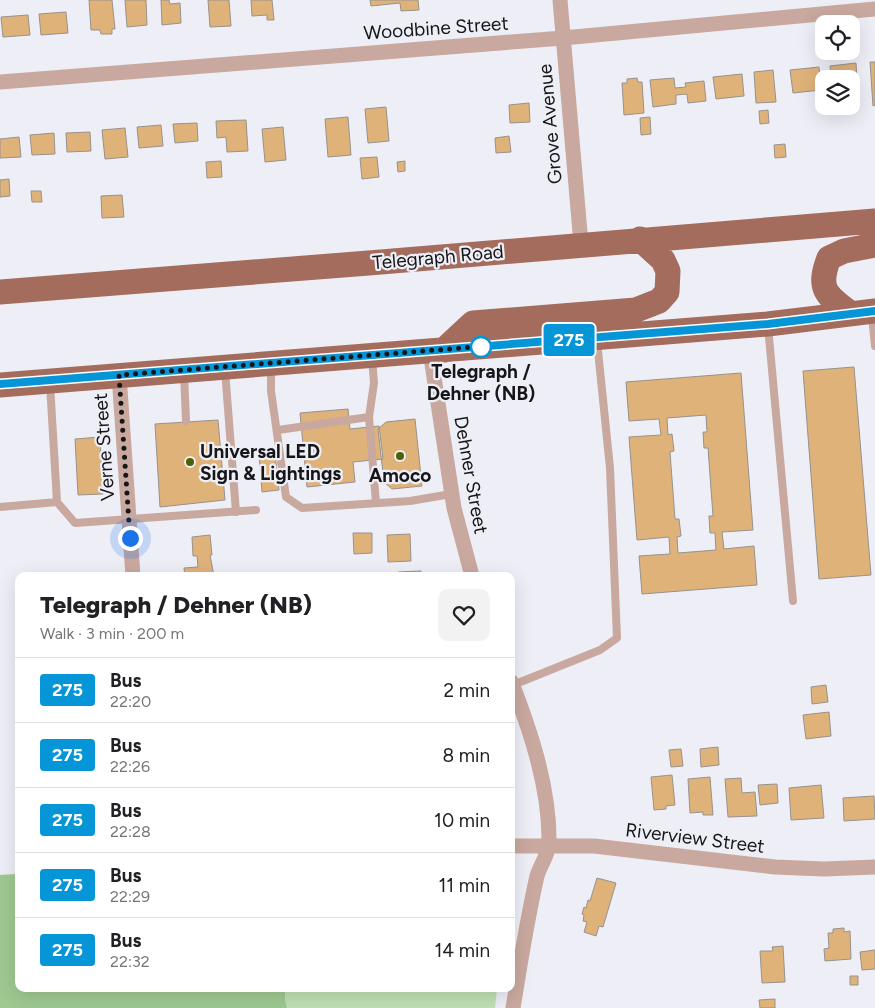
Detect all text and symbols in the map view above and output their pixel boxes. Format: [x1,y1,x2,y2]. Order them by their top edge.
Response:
street label: Woodbine Street [363,11,509,45]
map controls [815,15,860,115]
button: locate [815,15,860,60]
street label: Grove Avenue [533,63,567,185]
button: layers [815,70,860,115]
street label: Telegraph Road [371,240,505,274]
line badge: 275 [540,324,598,356]
text: 275 [554,329,584,351]
marker: Telegraph / Dehner (NB) [470,336,492,358]
place label: Telegraph / Dehner (NB) [427,360,535,405]
street label: Verne Street [89,392,119,502]
street label: Dehner Street [449,414,493,536]
place label: Universal LED Sign & Lightings [200,440,341,485]
marker: Amoco [394,450,406,462]
marker: Universal LED Sign & Lightings [184,456,196,468]
place label: Amoco [369,464,431,487]
your location [118,526,143,551]
button: heart [438,589,490,641]
text: Telegraph / Dehner (NB) [40,590,312,619]
text: Walk · 3 min · 200 m [40,624,184,643]
text: Bus [110,669,141,692]
text: 275 [52,679,83,701]
text: 2 min [444,679,490,702]
text: 22:20 [110,692,151,711]
text: Bus [110,734,141,757]
text: 275 [52,744,83,766]
text: 8 min [442,744,490,767]
text: 22:26 [110,757,150,776]
text: Bus [110,799,141,822]
text: 275 [52,809,83,831]
text: 10 min [434,809,490,832]
street label: Riverview Street [624,818,766,858]
text: 22:28 [110,822,151,841]
text: Bus [110,864,141,887]
text: 275 [52,874,83,896]
text: 11 min [438,874,490,897]
text: 22:29 [110,887,150,906]
text: Bus [110,929,141,952]
text: 275 [52,939,83,961]
text: 14 min [434,939,490,962]
text: 22:32 [110,952,150,971]

